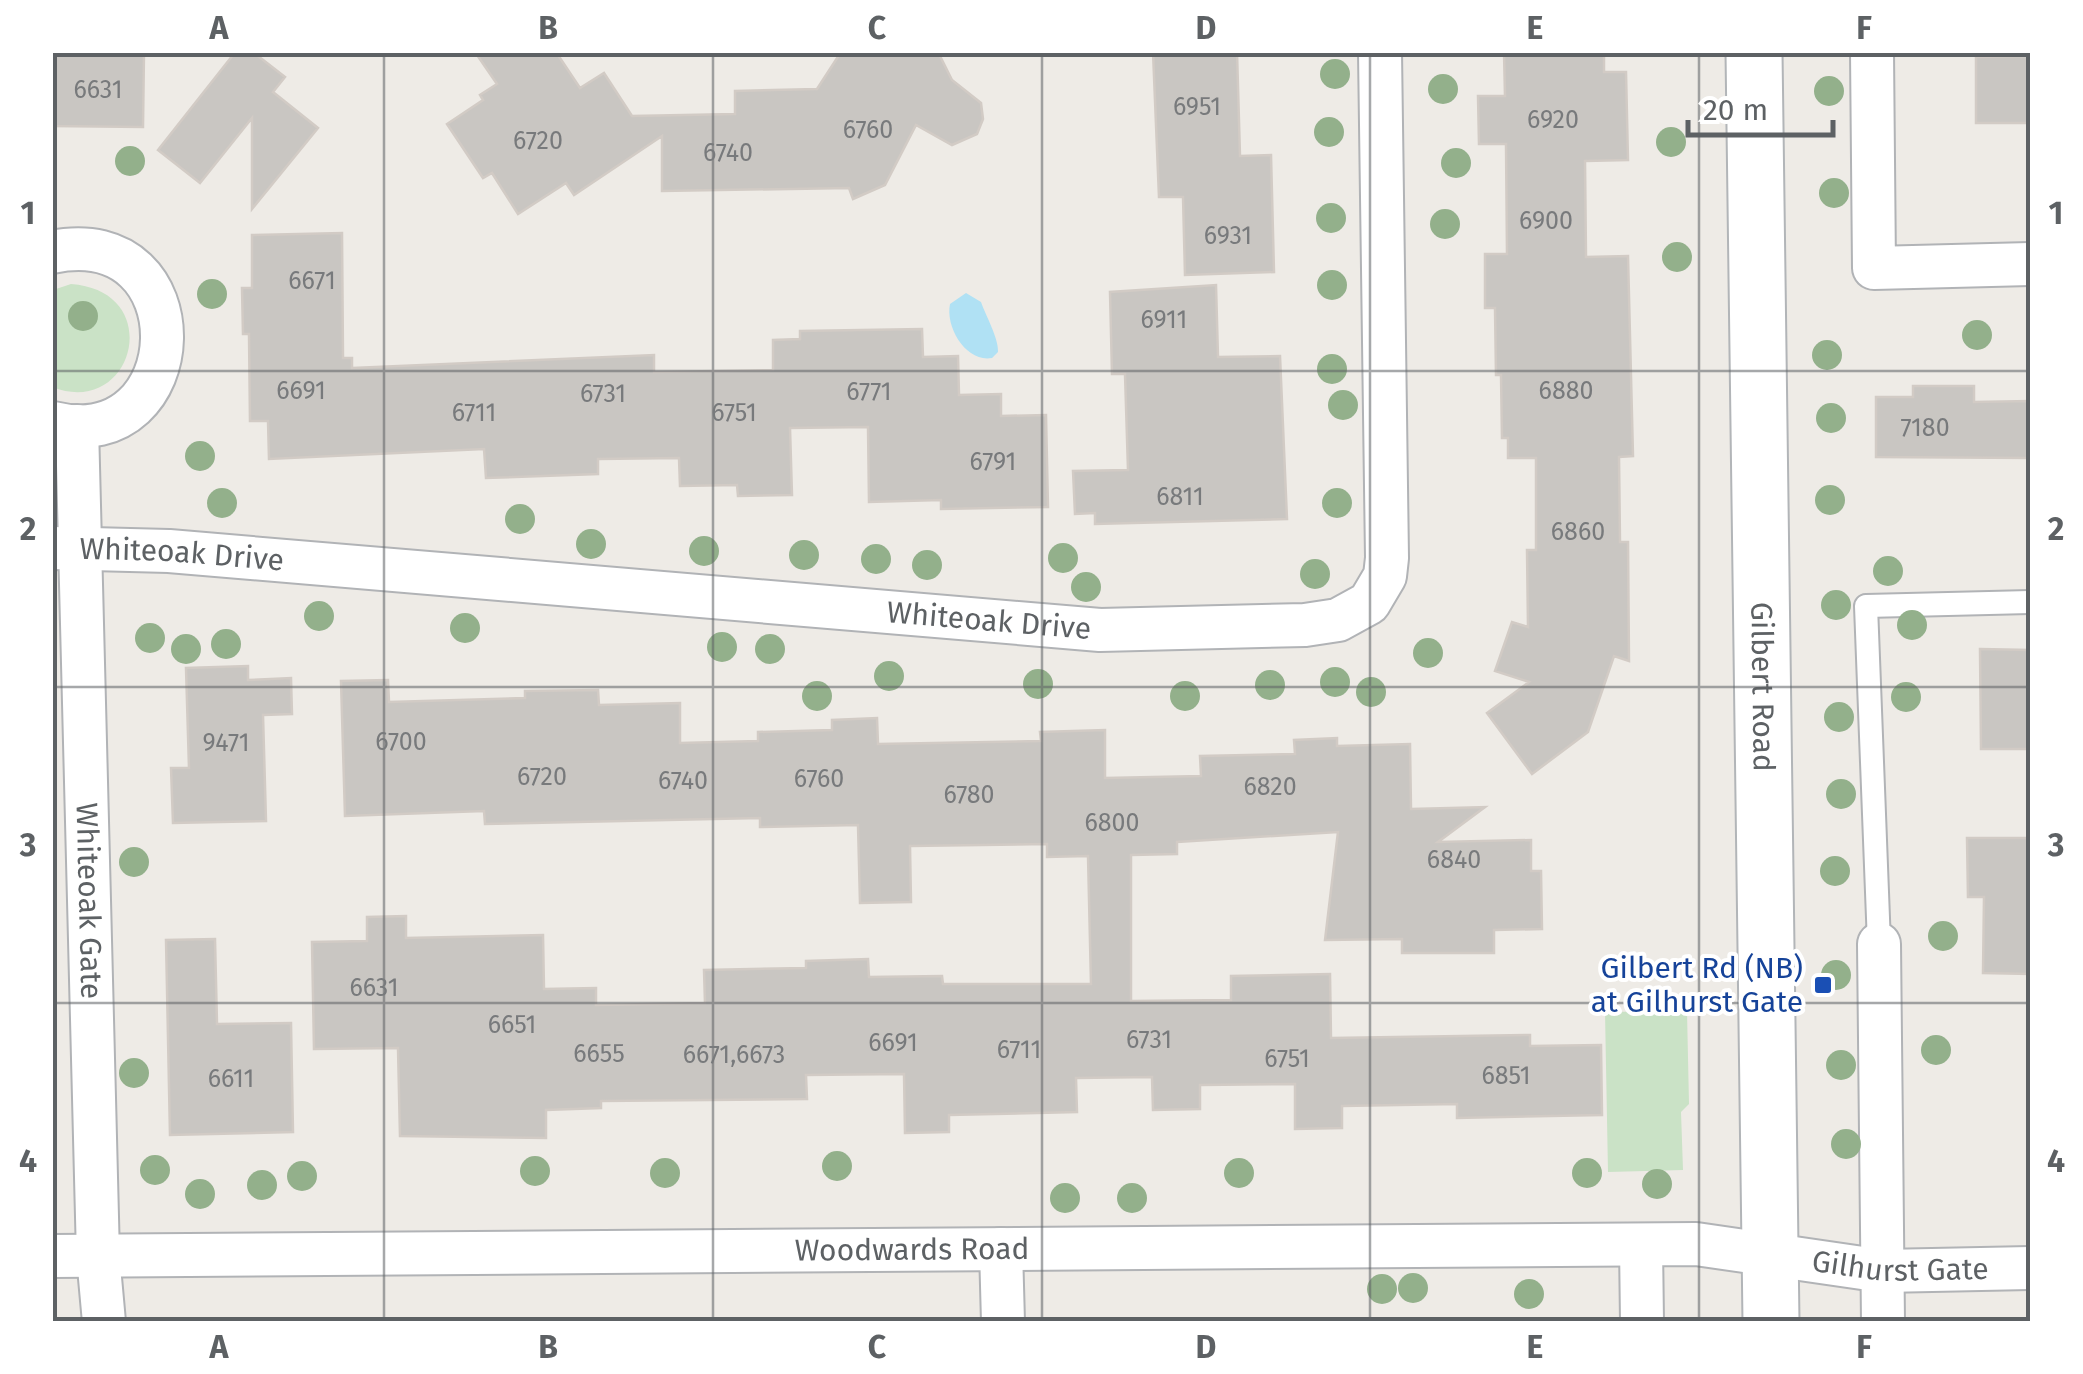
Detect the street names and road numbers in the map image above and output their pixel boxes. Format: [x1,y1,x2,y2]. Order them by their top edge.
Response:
street label: Whiteoak Drive [79,531,286,579]
street label: Whiteoak Drive [885,594,1093,647]
street label: Gilbert Road [1743,602,1782,772]
street label: Whiteoak Gate [69,802,109,1000]
street label: Woodwards Road [794,1231,1030,1269]
street label: Gilhurst Gate [1810,1243,1989,1289]

